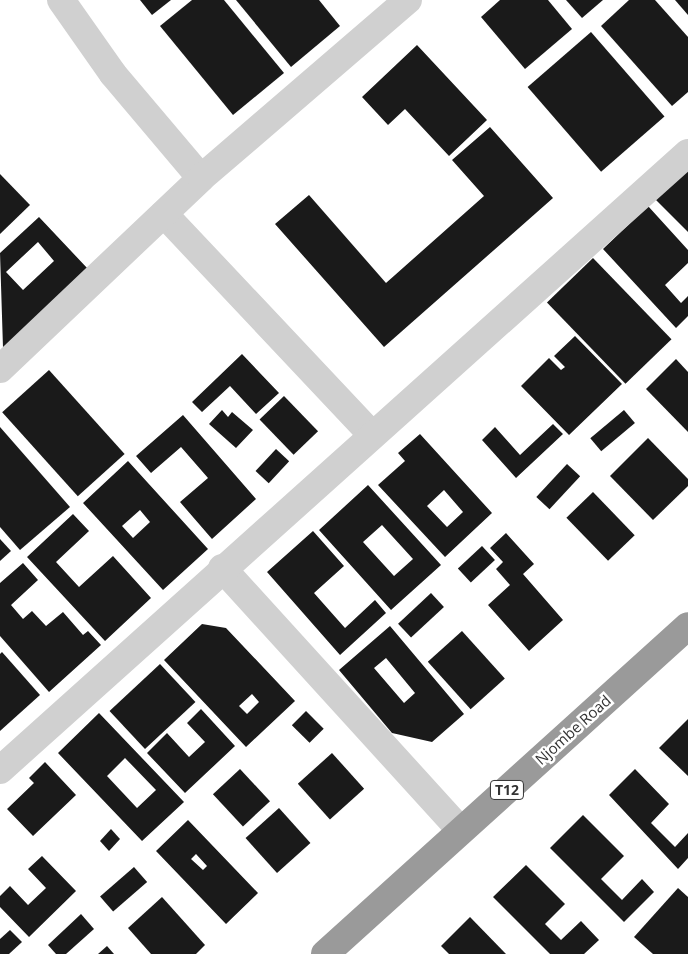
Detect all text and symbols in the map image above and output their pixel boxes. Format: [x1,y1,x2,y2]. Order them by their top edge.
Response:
street label: Njombe Road [532,691,614,769]
road number: T12 [490,778,524,802]

